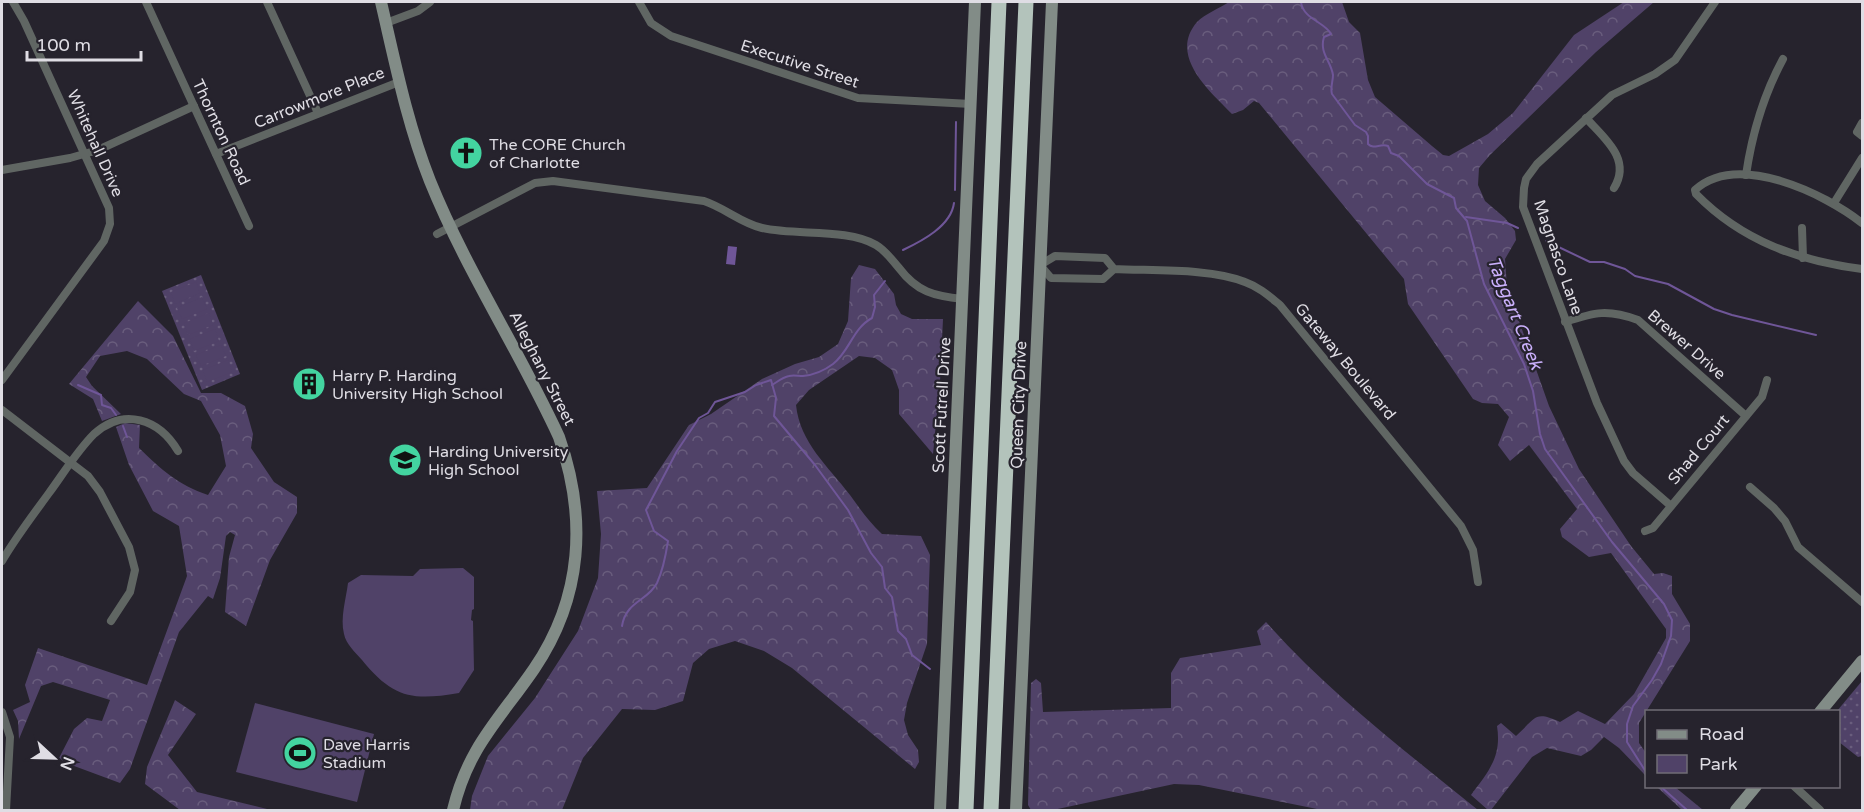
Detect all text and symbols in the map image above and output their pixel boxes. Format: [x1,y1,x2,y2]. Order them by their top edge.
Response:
scale bar [27,24,141,62]
text: 100 m [36,34,91,56]
street label: Executive Street [738,35,861,93]
street label: Carrowmore Place [251,63,388,133]
street label: Thornton Road [188,76,254,189]
street label: Whitehall Drive [63,87,128,200]
church icon: The CORE Church of Charlotte [448,135,484,171]
place label: The CORE Church of Charlotte [489,135,626,173]
street label: Magnasco Lane [1529,197,1587,317]
water label: Taggart Creek [1482,253,1548,374]
street label: Gateway Boulevard [1290,299,1400,424]
street label: Brewer Drive [1643,305,1730,384]
street label: Alleghany Street [505,308,580,429]
street label: Scott Futrell Drive [928,337,956,473]
street label: Queen City Drive [1007,341,1031,469]
building icon: Harry P. Harding University High School [291,366,327,402]
place label: Harry P. Harding University High School [332,366,503,404]
street label: Shad Court [1664,411,1734,489]
school or university icon: Harding University High School [387,442,423,478]
place label: Harding University High School [428,442,569,480]
legend [1645,710,1840,788]
text: Road [1699,723,1744,745]
north arrow [24,728,84,788]
sports icon: Dave Harris Stadium [282,735,318,771]
place label: Dave Harris Stadium [323,735,410,773]
text: Park [1699,753,1738,775]
text: N [55,754,79,773]

